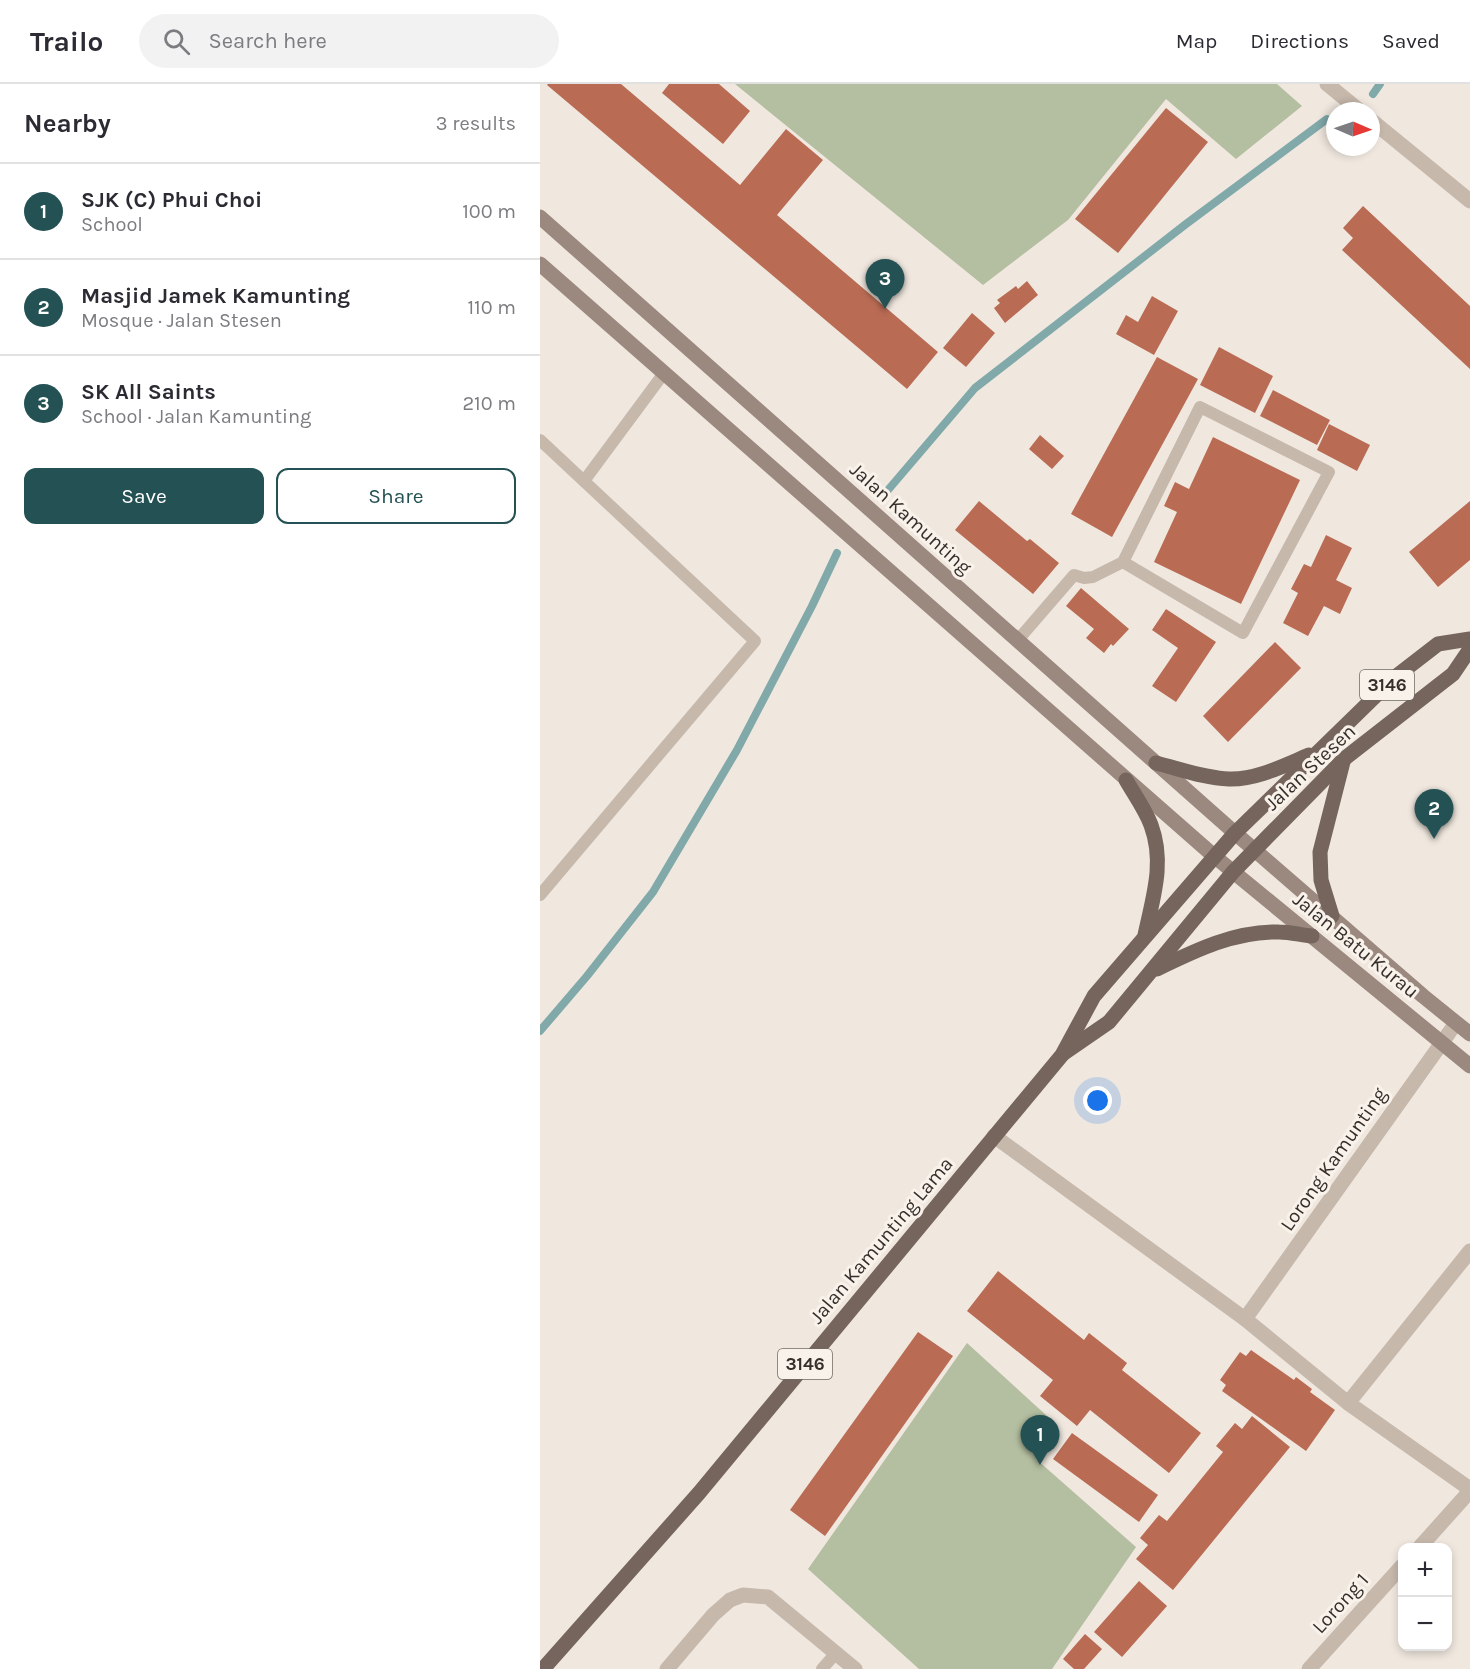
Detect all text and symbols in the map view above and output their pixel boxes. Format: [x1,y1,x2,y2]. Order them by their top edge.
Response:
search box [139,14,559,68]
text: Trailo [30,25,103,58]
icon: search [160,25,193,58]
text: Search here [208,28,327,54]
text: Map [1176,29,1217,53]
text: Directions [1250,29,1349,53]
text: Saved [1382,29,1440,53]
north arrow [1326,102,1380,156]
text: Nearby [24,108,111,139]
text: 3 results [436,112,516,135]
text: SJK (C) Phui Choi [81,187,262,213]
text: 1 [40,200,47,223]
text: 100 m [462,200,516,223]
text: School [81,213,143,236]
pin: 3 [866,260,904,309]
text: Masjid Jamek Kamunting [81,283,350,309]
text: 2 [37,296,50,319]
text: 110 m [467,296,516,319]
text: Mosque · Jalan Stesen [81,309,282,332]
text: SK All Saints [81,379,216,405]
text: 3 [37,392,50,415]
text: 210 m [462,392,516,415]
text: School · Jalan Kamunting [81,405,311,428]
street label: Jalan Kamunting [845,458,976,579]
button: Save [24,468,264,524]
button: Share [276,468,516,524]
road number: 3146 [1360,670,1414,700]
street label: Jalan Stesen [1260,720,1360,815]
pin: 2 [1414,790,1454,839]
street label: Jalan Batu Kurau [1288,888,1423,1003]
street label: Lorong Kamunting [1275,1083,1391,1235]
your location [1083,1086,1112,1115]
street label: Jalan Kamunting Lama [805,1152,958,1328]
road number: 3146 [778,1349,832,1379]
pin: 1 [1020,1416,1060,1465]
map controls [1398,1543,1452,1651]
button: + [1398,1543,1452,1597]
street label: Lorong 1 [1307,1568,1373,1638]
button: − [1398,1597,1452,1651]

